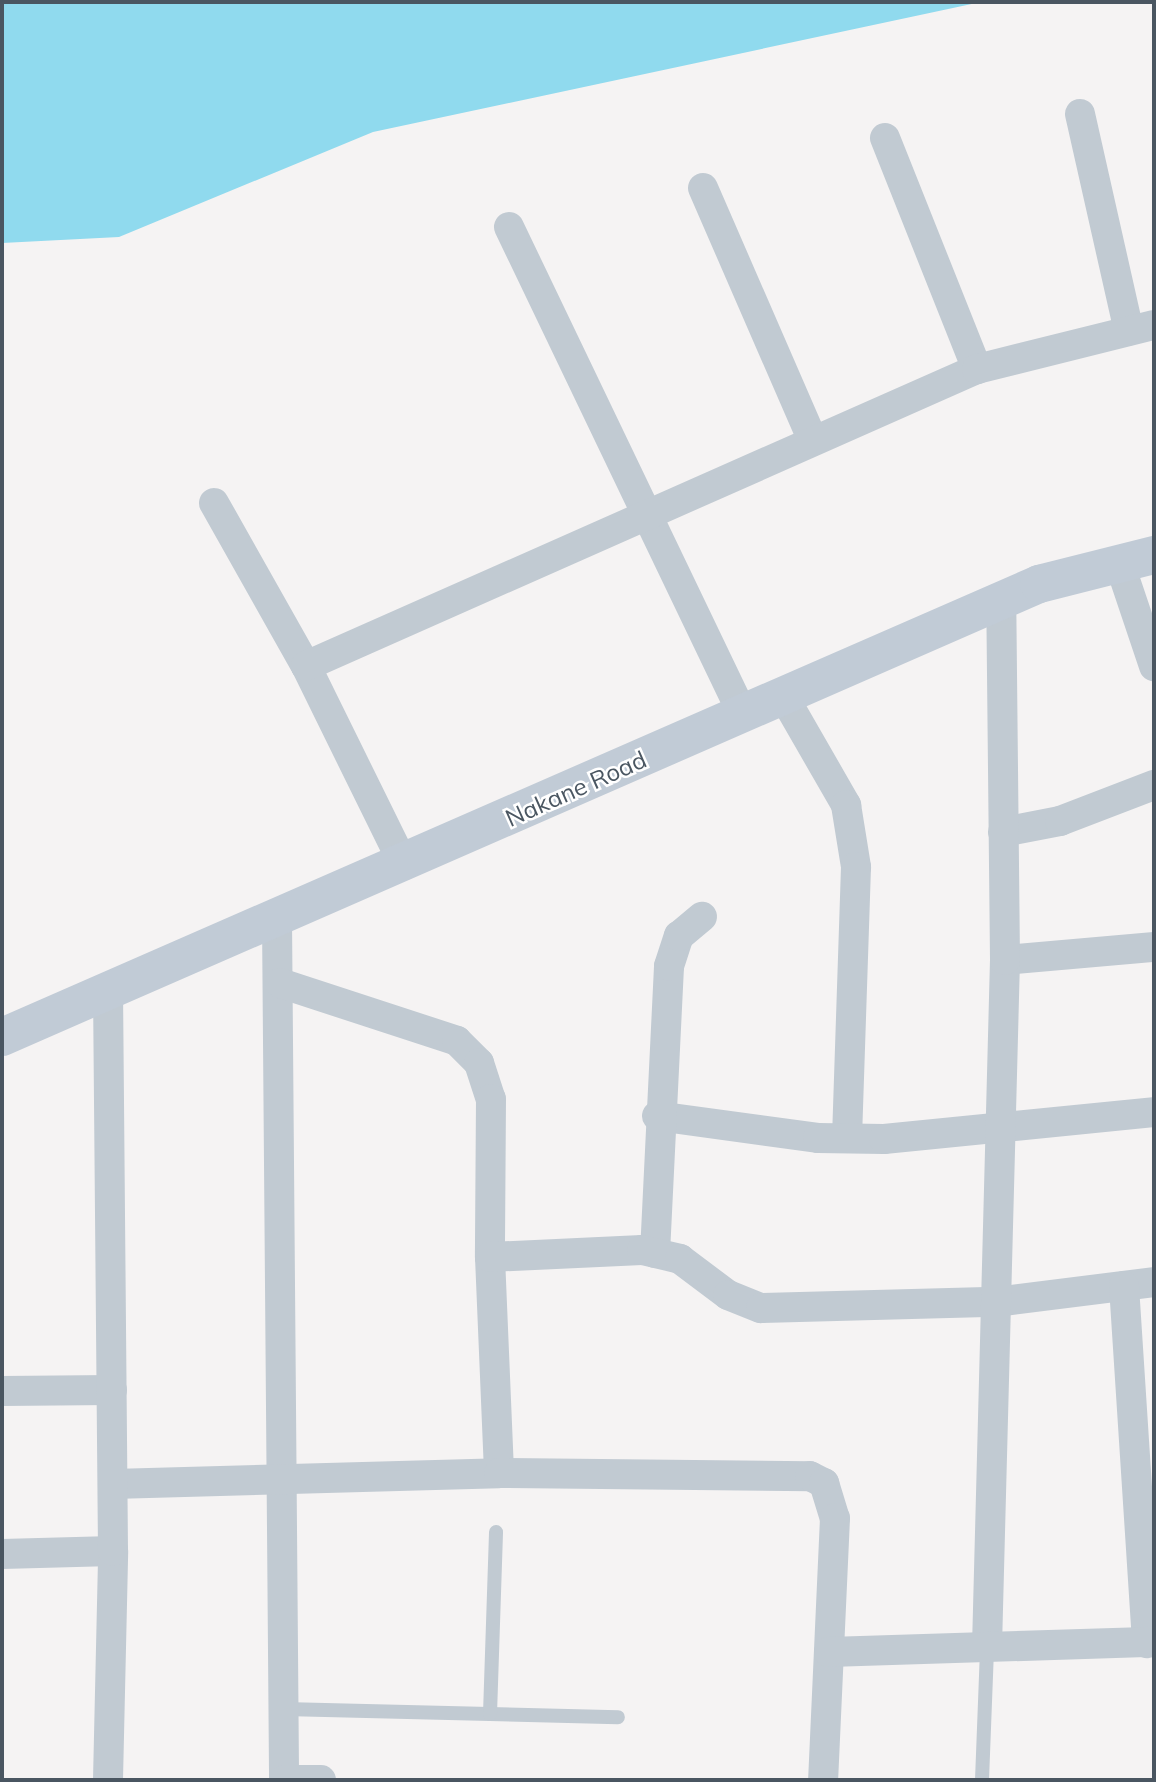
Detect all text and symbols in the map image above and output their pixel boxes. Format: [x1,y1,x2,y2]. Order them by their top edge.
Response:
street label: Nakane Road [501,745,651,833]

